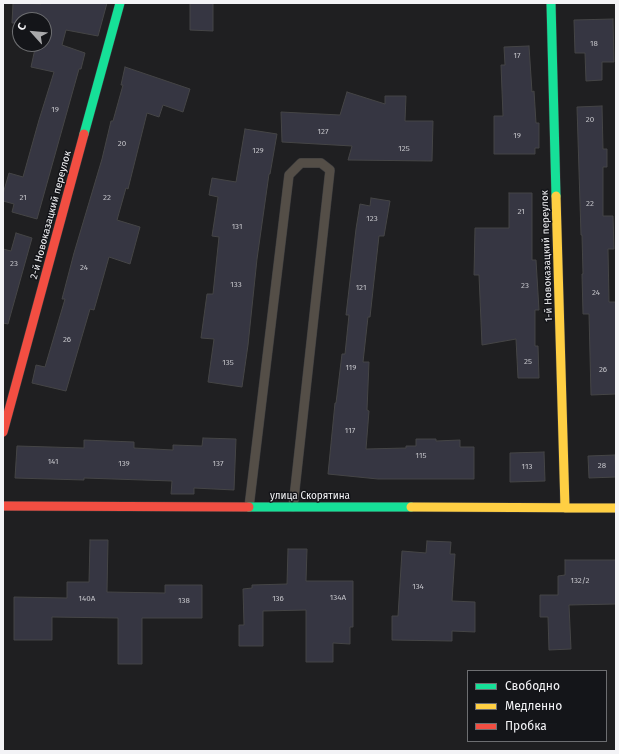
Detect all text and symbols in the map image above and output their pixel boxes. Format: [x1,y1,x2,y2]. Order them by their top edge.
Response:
north arrow [12,12,52,52]
text: С [15,21,29,33]
house number: 18 [590,39,598,49]
house number: 17 [513,51,521,61]
house number: 19 [51,105,59,115]
house number: 20 [586,115,594,125]
house number: 127 [318,127,328,137]
house number: 19 [513,131,521,141]
house number: 20 [118,139,126,149]
house number: 125 [398,144,410,154]
house number: 129 [252,146,264,156]
street label: 2-й Новоказацкий переулок [28,149,74,281]
street label: 1-й Новоказацкий переулок [539,190,555,322]
house number: 21 [19,193,27,203]
house number: 22 [103,193,111,203]
house number: 22 [586,199,594,209]
house number: 21 [517,207,525,217]
house number: 123 [366,214,378,224]
house number: 131 [232,222,242,232]
house number: 23 [10,259,18,269]
house number: 24 [80,263,88,273]
house number: 133 [230,280,242,290]
house number: 23 [521,281,529,291]
house number: 121 [356,283,366,293]
house number: 24 [592,288,600,298]
house number: 26 [63,335,71,345]
house number: 25 [524,357,532,367]
house number: 135 [222,358,234,368]
house number: 119 [345,363,357,373]
house number: 26 [599,365,607,375]
house number: 117 [345,426,355,436]
house number: 115 [416,451,426,461]
house number: 141 [48,457,58,467]
house number: 139 [118,459,130,469]
house number: 137 [213,459,223,469]
house number: 28 [598,461,606,471]
house number: 113 [522,462,532,472]
street label: улица Скорятина [270,490,350,502]
house number: 132/2 [570,576,590,586]
house number: 134 [412,582,424,592]
house number: 134А [330,593,346,603]
house number: 140А [79,594,95,604]
house number: 136 [272,594,284,604]
house number: 138 [178,596,190,606]
legend [467,670,607,742]
text: Свободно [505,679,560,693]
text: Медленно [505,699,562,713]
text: Пробка [505,719,547,733]

